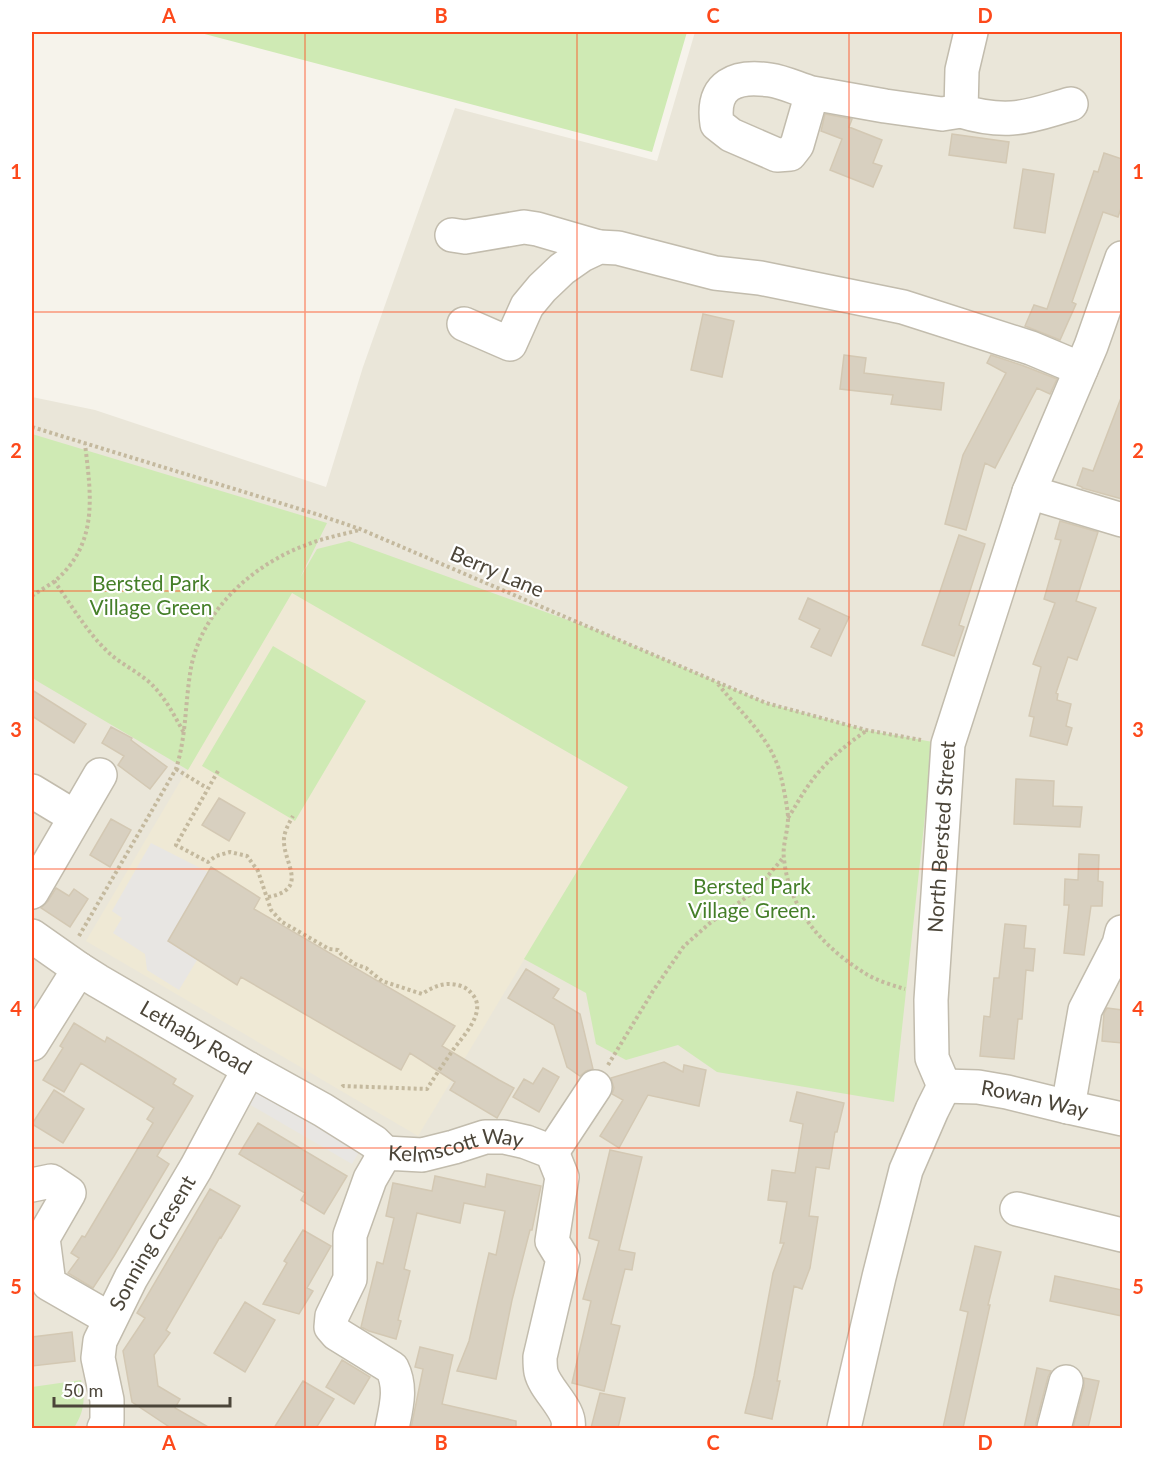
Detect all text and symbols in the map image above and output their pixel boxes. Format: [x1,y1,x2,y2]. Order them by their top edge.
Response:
text: A [161,3,176,27]
text: B [434,3,448,27]
text: C [706,3,720,27]
text: D [977,3,993,27]
text: 1 [10,159,22,183]
text: 1 [1132,159,1144,183]
text: 2 [10,438,22,462]
text: 2 [1132,438,1144,462]
street label: Berry Lane [447,540,548,602]
park label: Bersted Park Village Green [89,570,213,619]
text: 3 [10,717,22,741]
text: 3 [1132,717,1144,741]
street label: North Bersted Street [921,740,959,933]
park label: Bersted Park Village Green. [688,873,816,922]
street label: Lethaby Road [136,994,256,1079]
text: 4 [10,996,22,1020]
text: 4 [1132,996,1144,1020]
street label: Rowan Way [979,1074,1091,1122]
street label: Kelmscott Way [387,1123,526,1167]
street label: Sonning Cresent [103,1170,200,1314]
text: 5 [10,1274,22,1298]
text: 5 [1132,1274,1144,1298]
scale bar [54,1370,230,1408]
text: 50 m [63,1379,103,1401]
text: A [161,1430,176,1454]
text: B [434,1430,448,1454]
text: C [706,1430,720,1454]
text: D [977,1430,993,1454]

